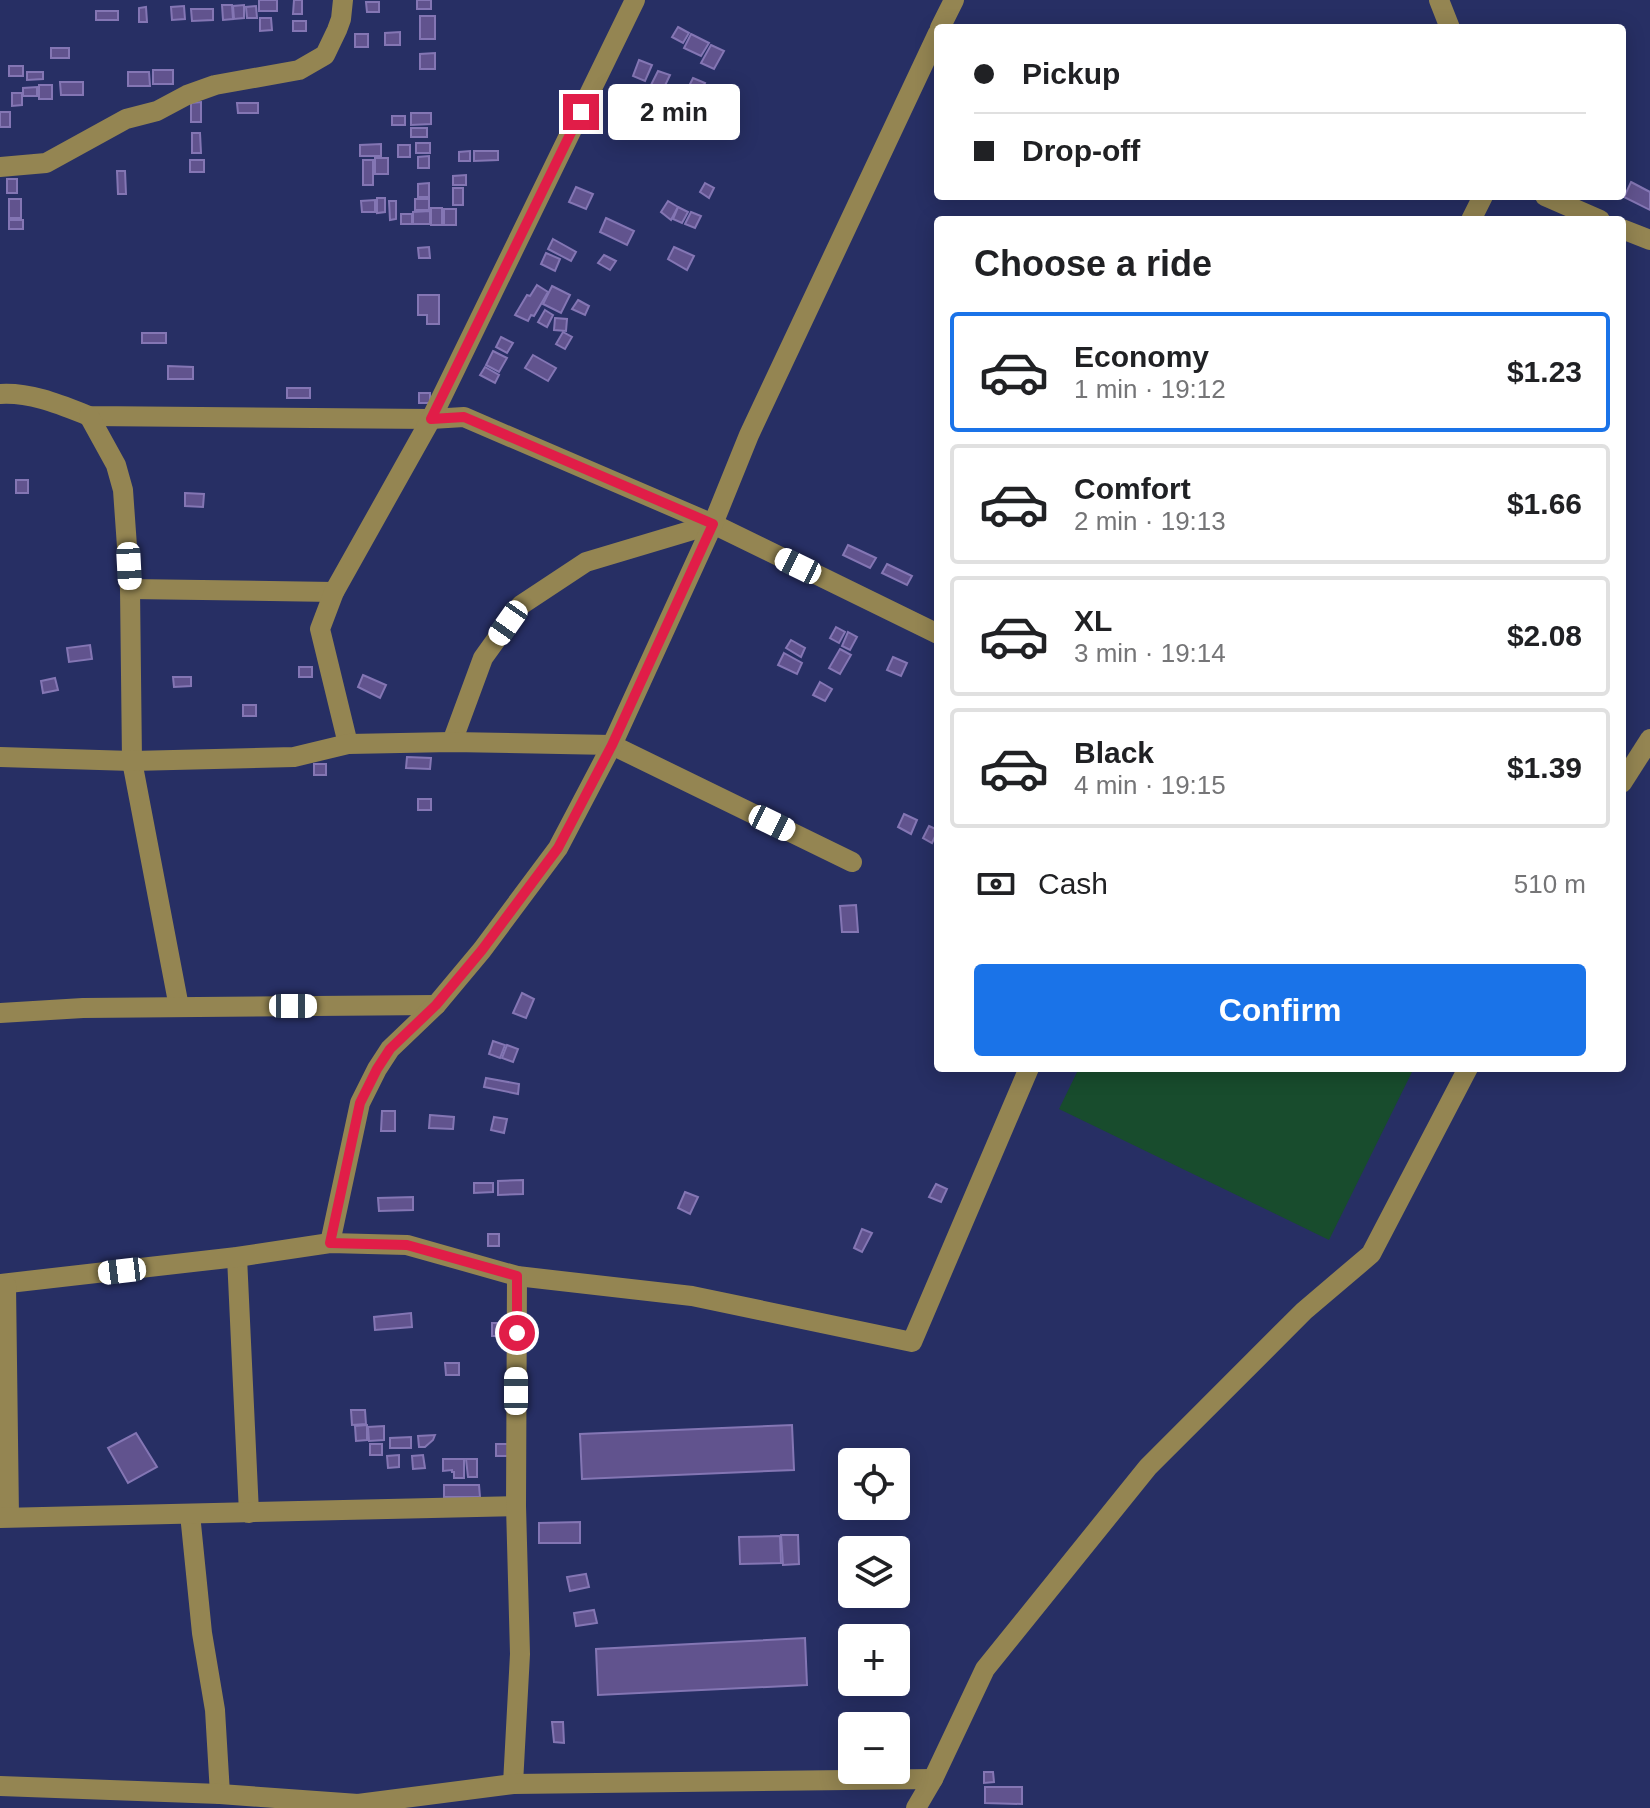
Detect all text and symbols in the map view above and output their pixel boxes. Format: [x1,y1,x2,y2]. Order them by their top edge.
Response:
text: Pickup [1022,57,1120,90]
callout: 2 min [609,84,741,140]
route end [563,94,599,130]
text: 2 min [640,97,708,127]
text: Drop-off [1022,134,1140,167]
text: Choose a ride [974,243,1212,284]
icon: car [978,336,1050,408]
text: Economy [1074,340,1209,373]
text: $1.23 [1507,355,1582,388]
text: 1 min · 19:12 [1074,374,1226,404]
icon: car [978,468,1050,540]
text: Comfort [1074,472,1191,505]
text: $1.66 [1507,487,1582,520]
text: 2 min · 19:13 [1074,506,1226,536]
car [116,541,142,591]
car [771,545,825,587]
car [484,596,532,650]
icon: car [978,600,1050,672]
text: XL [1074,604,1112,637]
text: $2.08 [1507,619,1582,652]
text: 3 min · 19:14 [1074,638,1226,668]
icon: car [978,732,1050,804]
text: Black [1074,736,1154,769]
text: $1.39 [1507,751,1582,784]
text: 4 min · 19:15 [1074,770,1226,800]
car [745,802,799,844]
icon: cash [974,862,1018,906]
text: Cash [1038,867,1108,900]
text: 510 m [1514,869,1586,899]
button: Confirm [974,964,1586,1056]
car [269,994,317,1018]
car [97,1256,147,1286]
route start [499,1315,535,1351]
car [504,1367,528,1415]
map controls [838,1448,910,1784]
button: locate [838,1448,910,1520]
button: layers [838,1536,910,1608]
button: + [838,1624,910,1696]
button: − [838,1712,910,1784]

